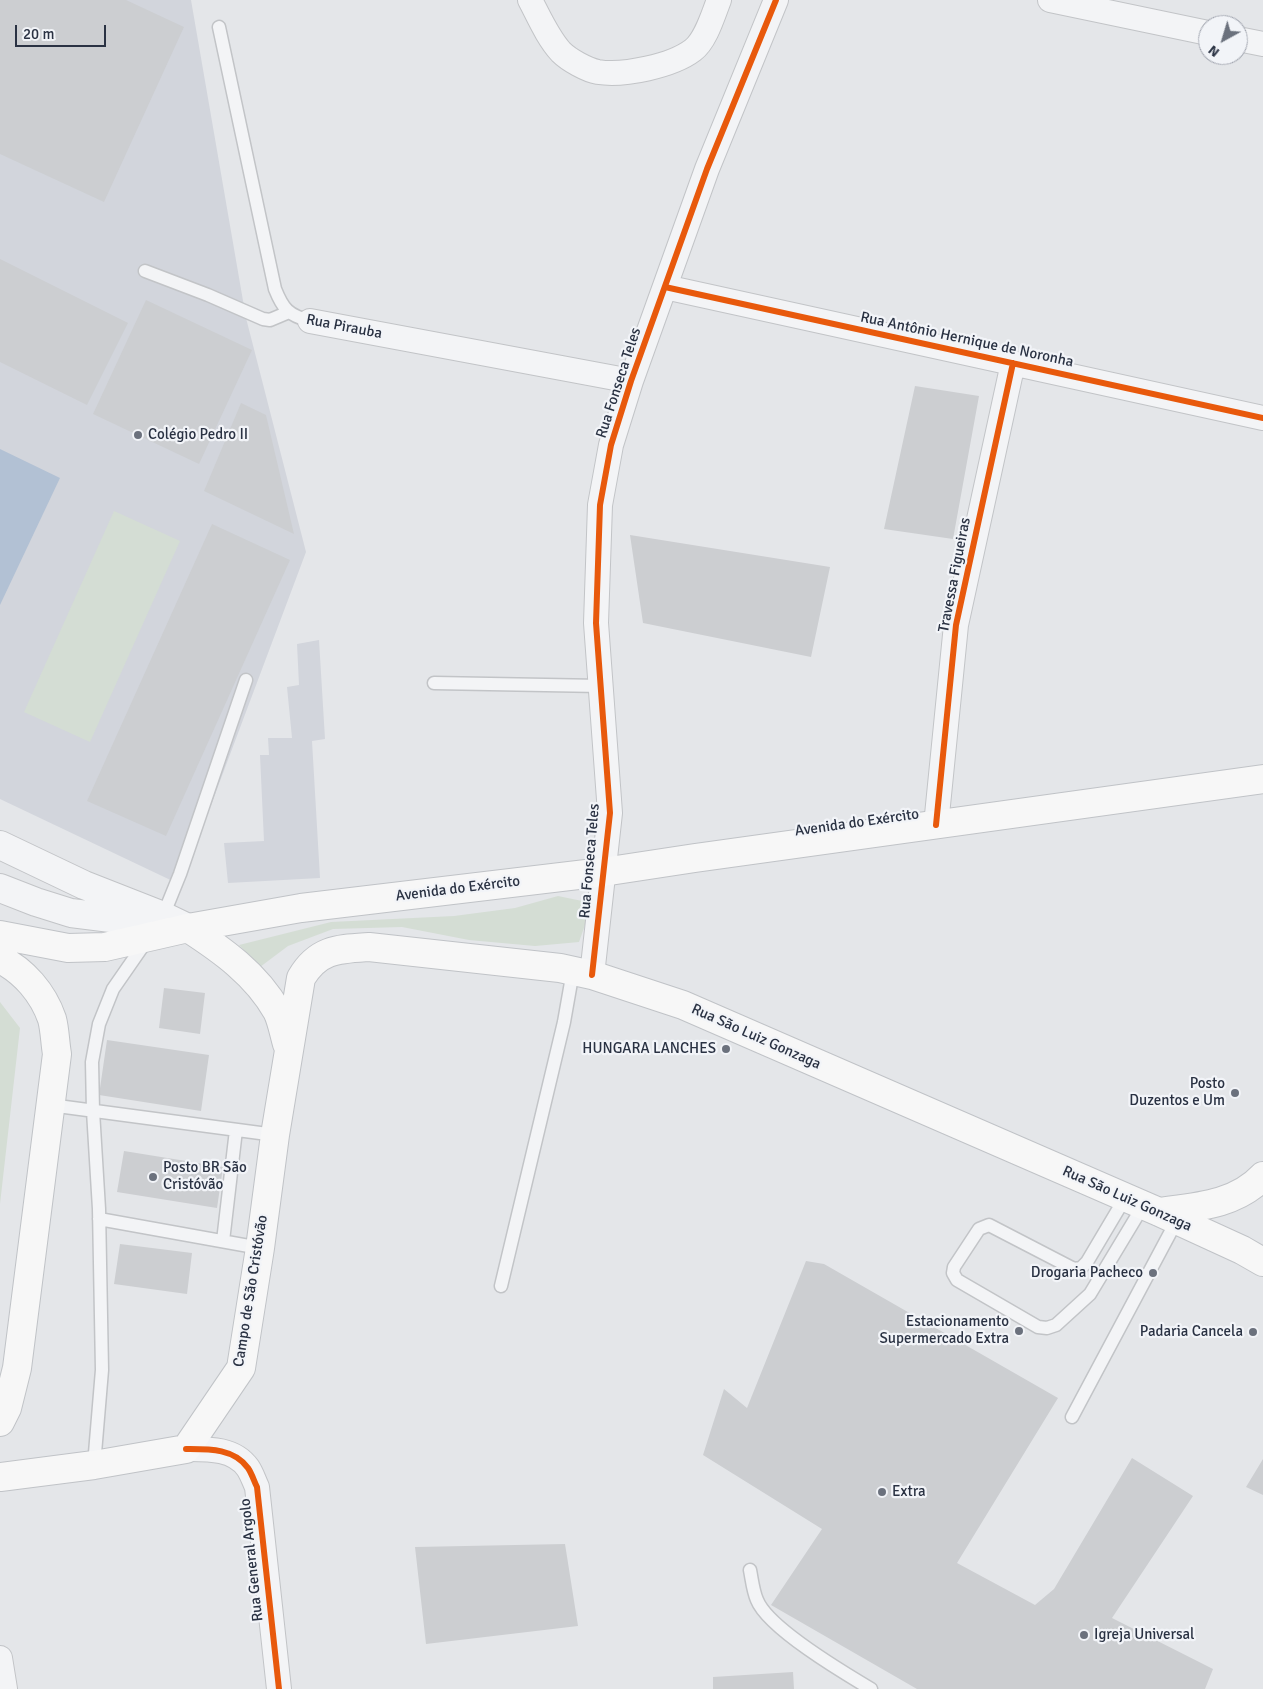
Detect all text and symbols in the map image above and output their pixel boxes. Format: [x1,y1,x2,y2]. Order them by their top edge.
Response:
scale bar [18,15,109,47]
north arrow [1198,15,1248,65]
text: 20 m [23,25,54,43]
text: N [1205,42,1223,61]
street label: Rua Antônio Hernique de Noronha [859,309,1075,371]
street label: Rua Pirauba [304,311,384,343]
street label: Rua Fonseca Teles [593,325,645,441]
place label: Colégio Pedro II [148,426,248,444]
marker: Colégio Pedro II [132,429,144,441]
street label: Travessa Figueiras [935,516,975,634]
street label: Rua Fonseca Teles [576,803,604,919]
street label: Avenida do Exército [794,805,920,841]
street label: Avenida do Exército [395,872,521,906]
street label: Rua São Luiz Gonzaga [688,1000,824,1074]
place label: HUNGARA LANCHES [582,1040,716,1058]
marker: HUNGARA LANCHES [720,1043,732,1055]
place label: Posto Duzentos e Um [1129,1075,1225,1110]
marker: Posto Duzentos e Um [1229,1087,1241,1099]
place label: Posto BR São Cristóvão [163,1159,247,1194]
street label: Rua São Luiz Gonzaga [1059,1162,1195,1236]
marker: Posto BR São Cristóvão [147,1171,159,1183]
street label: Campo de São Cristóvão [230,1214,272,1368]
place label: Drogaria Pacheco [1031,1264,1143,1282]
marker: Drogaria Pacheco [1147,1267,1159,1279]
place label: Estacionamento Supermercado Extra [879,1313,1009,1348]
place label: Padaria Cancela [1140,1323,1243,1341]
marker: Estacionamento Supermercado Extra [1013,1325,1025,1337]
marker: Padaria Cancela [1247,1326,1259,1338]
place label: Extra [892,1483,926,1501]
marker: Extra [876,1486,888,1498]
street label: Rua General Argolo [237,1498,267,1622]
place label: Igreja Universal [1094,1626,1194,1644]
marker: Igreja Universal [1078,1629,1090,1641]

